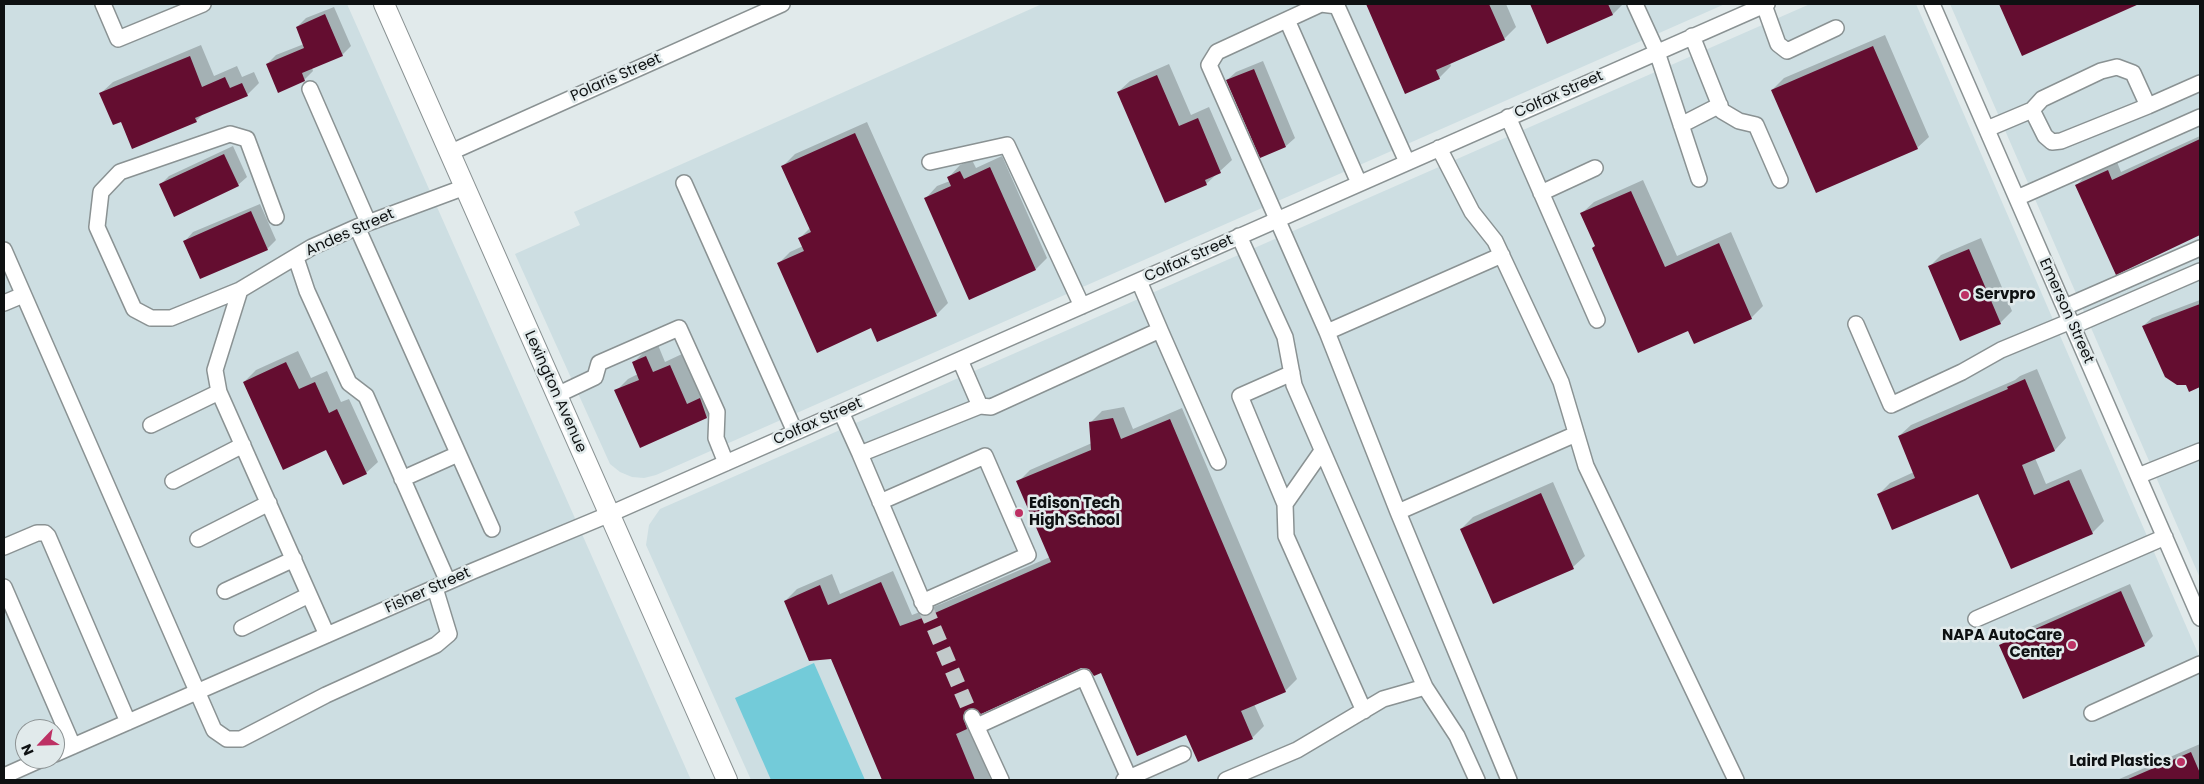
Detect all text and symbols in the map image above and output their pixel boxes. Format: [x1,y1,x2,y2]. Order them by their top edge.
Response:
street label: Polaris Street [568,50,664,106]
street label: Colfax Street [1512,67,1606,123]
street label: Andes Street [303,205,397,261]
street label: Colfax Street [1142,231,1236,287]
street label: Emerson Street [2035,256,2097,366]
place label: Servpro [1975,286,2035,304]
marker: Servpro [1959,289,1971,301]
street label: Lexington Avenue [520,328,590,456]
street label: Colfax Street [771,394,865,450]
place label: Edison Tech High School [1029,495,1120,530]
marker: Edison Tech High School [1013,507,1025,519]
street label: Fisher Street [383,564,473,618]
place label: NAPA AutoCare Center [1942,627,2062,662]
marker: NAPA AutoCare Center [2066,639,2078,651]
north arrow [15,719,65,769]
text: N [16,741,38,759]
place label: Laird Plastics [2069,753,2171,771]
marker: Laird Plastics [2175,756,2187,768]

